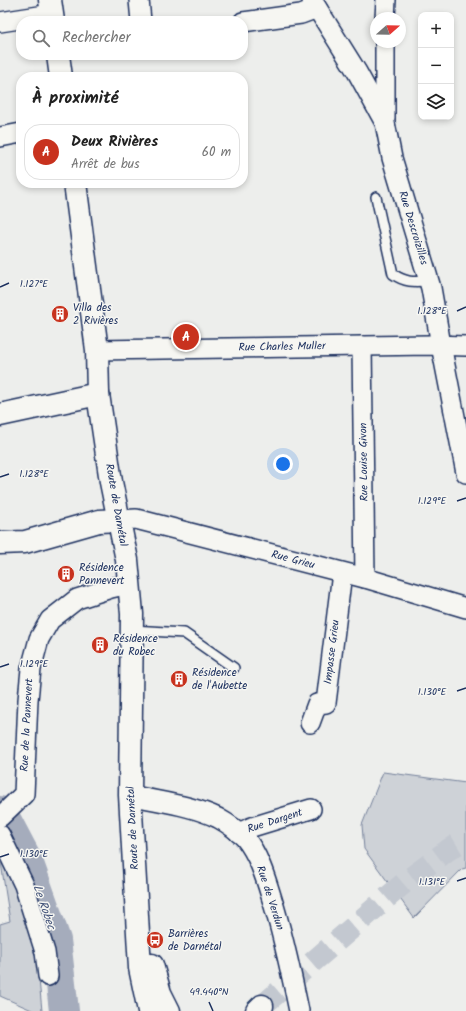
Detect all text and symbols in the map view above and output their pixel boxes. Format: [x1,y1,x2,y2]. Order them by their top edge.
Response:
north arrow [370,12,406,48]
map controls [418,12,454,120]
button: + [418,12,454,48]
search box [16,16,248,60]
text: Rechercher [62,26,130,50]
icon: search [30,27,52,49]
button: − [418,48,454,84]
button: layers [418,84,454,120]
text: À proximité [32,85,119,112]
text: Deux Rivières [71,130,158,154]
text: A [42,142,50,163]
text: 60 m [202,142,231,163]
text: Arrêt de bus [71,154,140,175]
street label: Rue Descroizilles [393,189,433,267]
text: 1.127°E [20,276,49,292]
place label: Villa des 2 Rivières [73,299,119,330]
text: 1.128°E [417,303,448,319]
building icon: Villa des 2 Rivières [50,304,70,324]
pin: A [173,322,199,352]
street label: Rue Charles Muller [238,337,327,357]
street label: Rue Louise Givon [354,422,374,502]
your location [273,454,293,474]
street label: Route de Darnétal [100,462,132,548]
text: 1.128°E [19,466,50,482]
text: 1.129°E [418,493,447,509]
street label: Rue Grieu [269,546,317,575]
place label: Résidence Pannevert [79,559,125,590]
building icon: Résidence Pannevert [56,564,76,584]
street label: Impasse Grieu [319,618,345,685]
place label: Résidence du Robec [113,630,158,661]
building icon: Résidence du Robec [90,635,110,655]
text: 1.129°E [20,656,49,672]
place label: Résidence de l'Aubette [192,664,247,695]
building icon: Résidence de l'Aubette [169,669,189,689]
street label: Rue de la Pannevert [16,677,38,772]
text: 1.130°E [418,684,447,700]
street label: Route de Darnétal [122,785,144,870]
street label: Rue Dargent [245,803,306,838]
text: 1.130°E [20,846,49,862]
street label: Rue de Verdun [251,863,289,933]
text: 1.131°E [419,874,447,890]
water label: Le Robec [27,882,61,934]
place label: Barrières de Darnétal [168,925,222,956]
bus stop icon: Barrières de Darnétal [145,930,165,950]
text: 49.440°N [190,984,229,1000]

